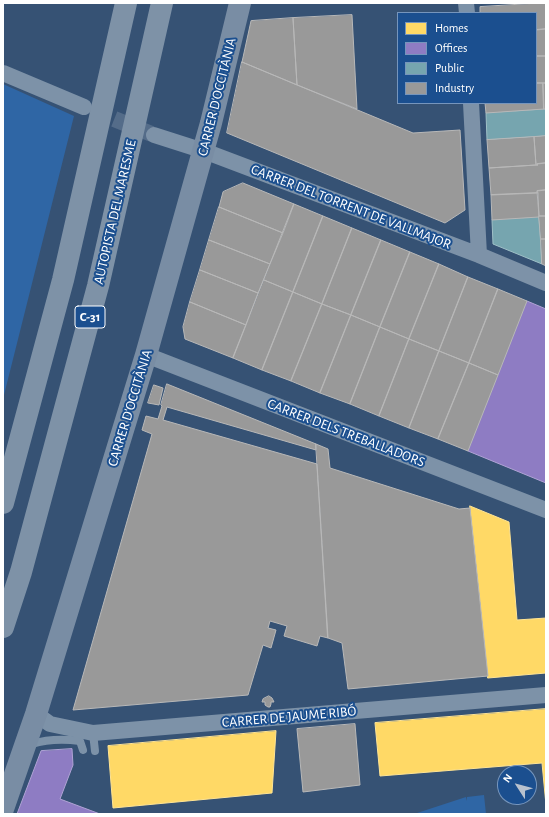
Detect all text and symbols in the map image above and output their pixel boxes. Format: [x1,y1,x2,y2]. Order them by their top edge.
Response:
legend [397,12,537,104]
text: Homes [435,22,468,34]
street label: CARRER D'OCCITÀNIA [194,36,240,158]
text: Offices [435,42,468,54]
text: Public [435,62,464,74]
text: Industry [435,82,474,94]
street label: AUTOPISTA DEL MARESME [90,138,140,286]
street label: CARRER DEL TORRENT DE VALLMAJOR [249,161,453,253]
road number: C-31 [75,306,105,328]
street label: CARRER D'OCCITÀNIA [104,348,156,468]
street label: CARRER DELS TREBALLADORS [265,395,427,471]
street label: CARRER DE JAUME RIBÓ [221,703,357,731]
north arrow [497,765,537,805]
text: N [501,772,514,785]

